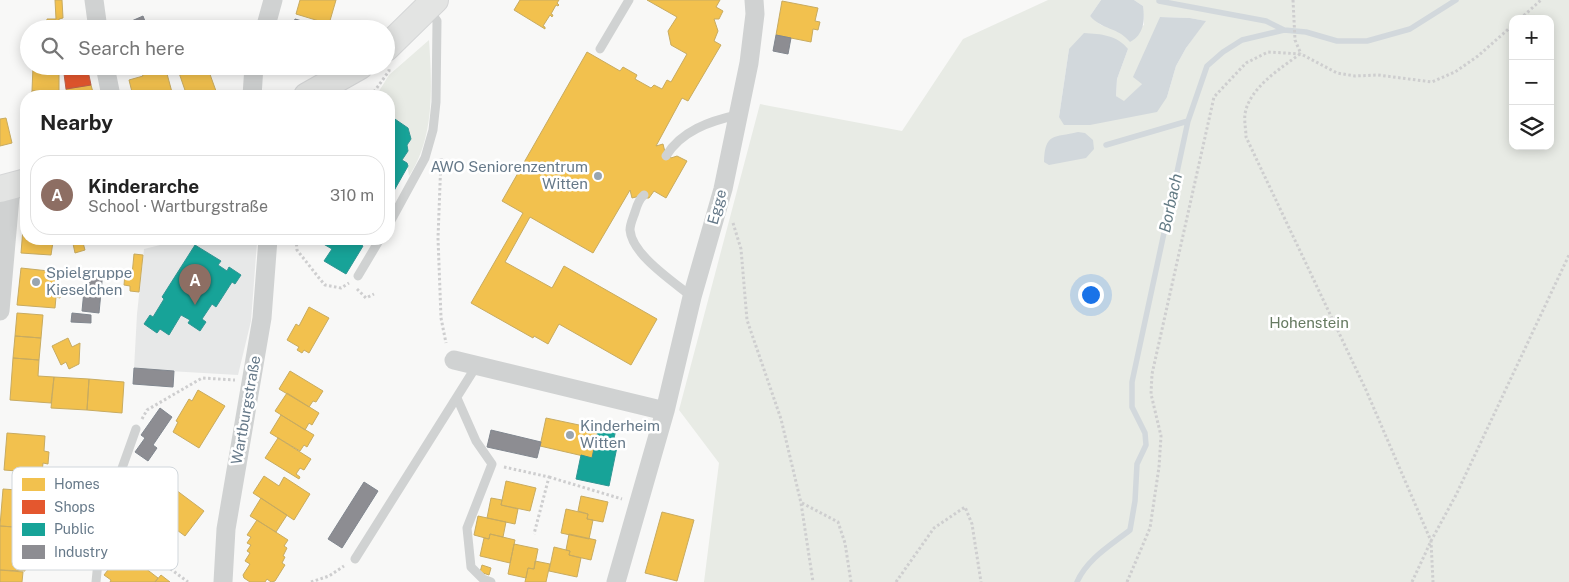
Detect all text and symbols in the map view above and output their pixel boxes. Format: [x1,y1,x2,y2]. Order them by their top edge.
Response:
map controls [1509,15,1554,150]
button: + [1509,15,1554,60]
search box [20,20,395,75]
icon: search [38,34,66,62]
text: Search here [78,37,185,59]
button: − [1509,60,1554,105]
button: layers [1509,105,1554,150]
text: Nearby [40,110,113,135]
place label: AWO Seniorenzentrum Witten [431,158,588,192]
marker: AWO Seniorenzentrum Witten [592,170,604,182]
water label: Borbach [1155,172,1186,234]
text: Kinderarche [88,175,199,197]
text: A [51,186,63,205]
text: 310 m [330,186,374,205]
street label: Egge [704,187,729,226]
text: School · Wartburgstraße [88,197,268,216]
place label: Spielgruppe Kieselchen [46,264,132,298]
pin: A [179,264,211,305]
marker: Spielgruppe Kieselchen [30,276,42,288]
your location [1078,282,1104,308]
park label: Hohenstein [1269,314,1349,331]
street label: Wartburgstraße [228,354,263,466]
place label: Kinderheim Witten [580,417,660,451]
marker: Kinderheim Witten [564,429,576,441]
legend [12,467,178,570]
text: Homes [54,476,100,492]
text: Shops [54,499,95,515]
text: Public [54,521,95,537]
text: Industry [54,544,109,560]

